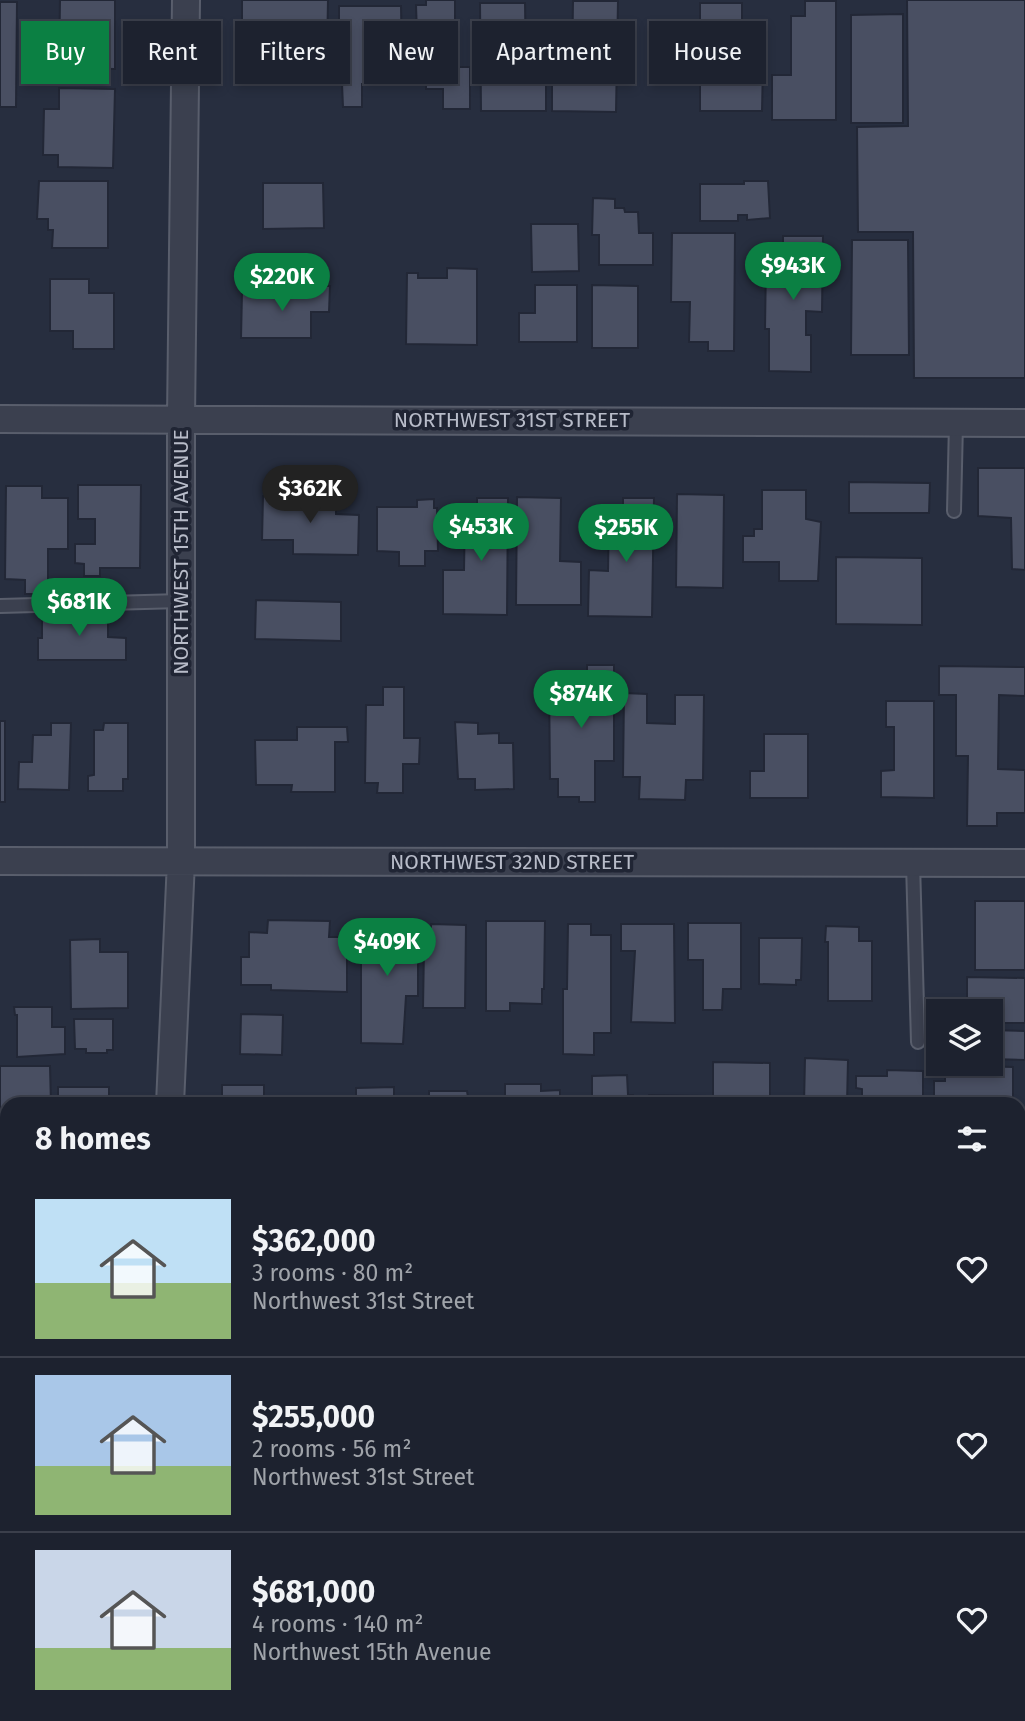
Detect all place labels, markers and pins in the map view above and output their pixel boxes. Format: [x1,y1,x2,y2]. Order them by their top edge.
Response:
pin: $943K [744,243,842,302]
pin: $220K [233,254,331,313]
pin: $362K [261,466,359,525]
pin: $453K [432,504,530,563]
pin: $255K [577,504,675,564]
pin: $681K [30,578,128,638]
pin: $874K [532,670,630,730]
pin: $409K [338,918,436,978]

